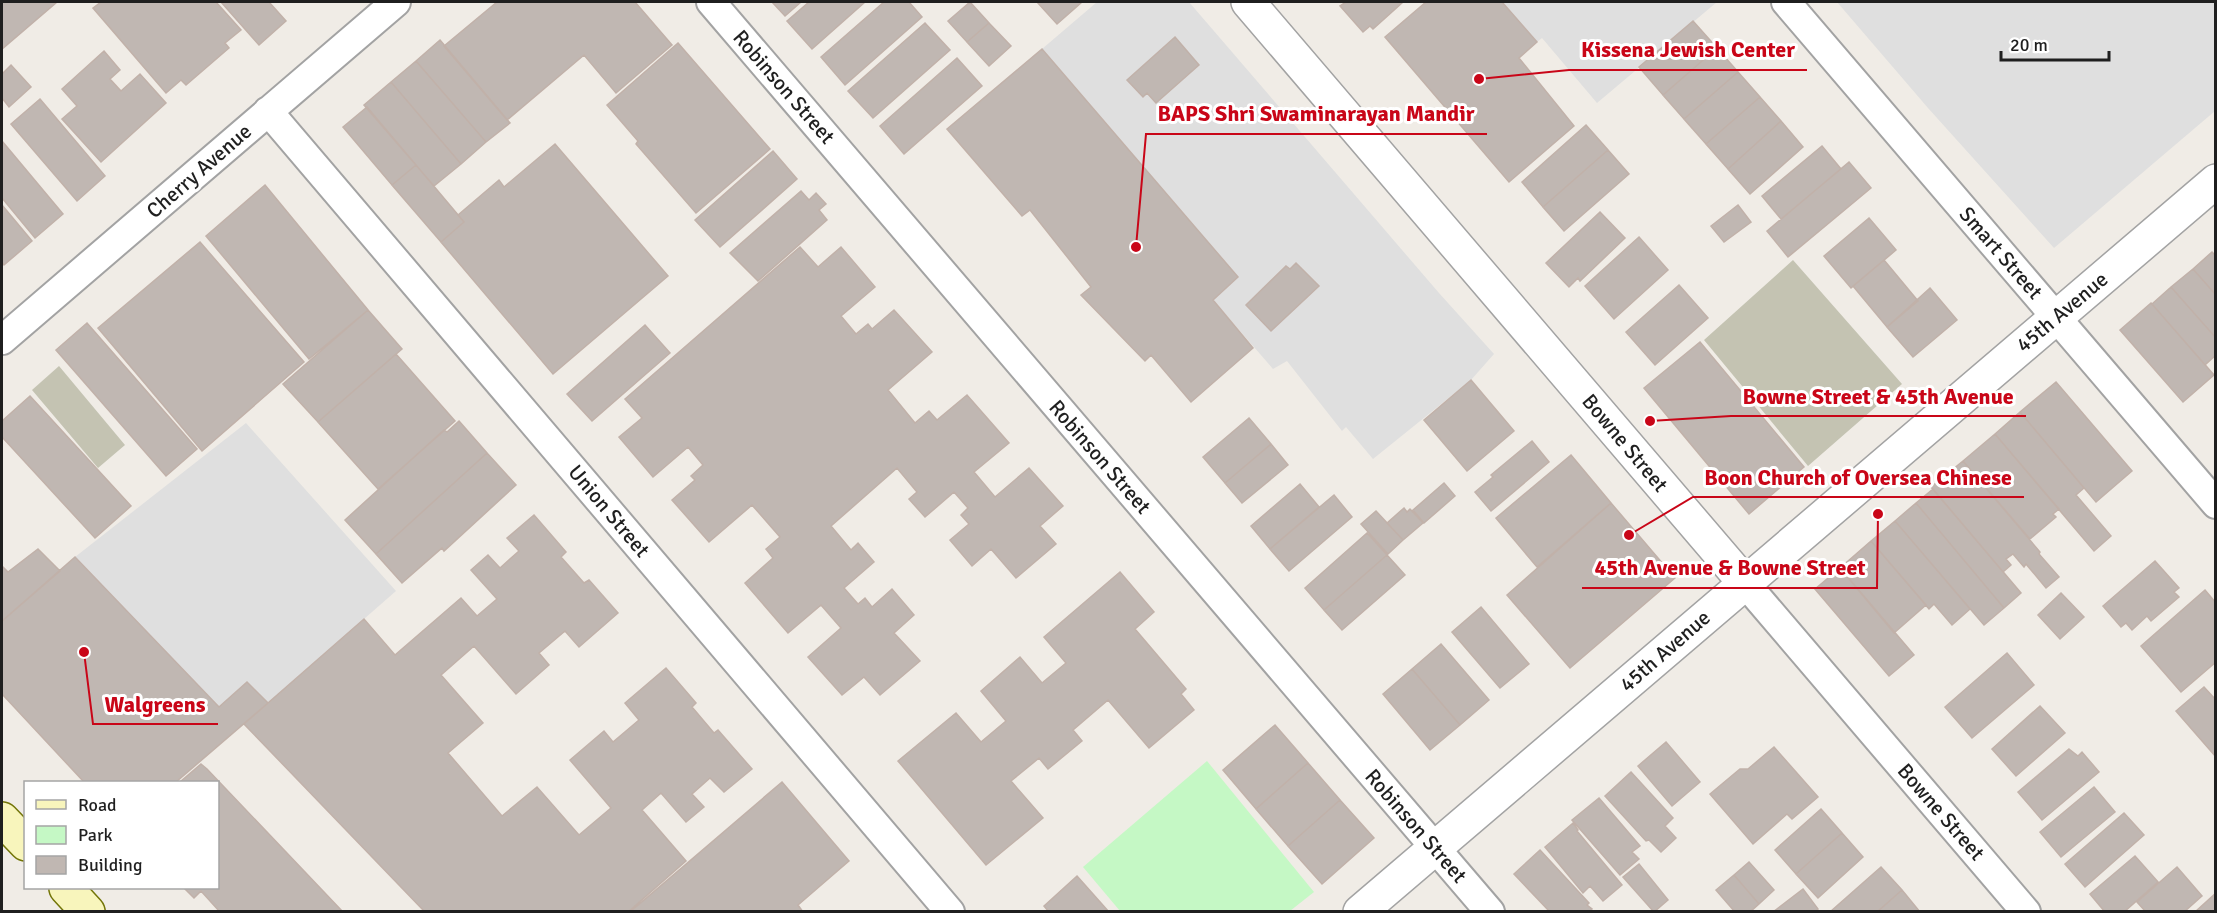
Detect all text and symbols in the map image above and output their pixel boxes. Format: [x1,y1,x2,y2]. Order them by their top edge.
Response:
scale bar [2001,24,2109,62]
street label: Robinson Street [727,25,841,149]
callout: Kissena Jewish Center [1569,30,1807,70]
text: 20 m [2010,34,2048,56]
text: Kissena Jewish Center [1581,36,1795,63]
callout: BAPS Shri Swaminarayan Mandir [1146,94,1487,134]
text: BAPS Shri Swaminarayan Mandir [1158,100,1475,127]
street label: Cherry Avenue [141,118,257,224]
street label: Smart Street [1954,201,2048,305]
street label: 45th Avenue [2011,266,2113,358]
callout: Bowne Street & 45th Avenue [1731,376,2026,416]
text: Bowne Street & 45th Avenue [1742,383,2014,410]
street label: Bowne Street [1577,389,1673,497]
street label: Robinson Street [1043,395,1157,519]
callout: Boon Church of Oversea Chinese [1693,457,2024,497]
street label: Union Street [563,459,655,563]
text: Boon Church of Oversea Chinese [1704,464,2012,491]
callout: 45th Avenue & Bowne Street [1582,548,1877,588]
text: 45th Avenue & Bowne Street [1594,554,1866,581]
street label: 45th Avenue [1614,605,1716,697]
callout: Walgreens [93,684,218,724]
text: Walgreens [104,691,206,718]
street label: Bowne Street [1892,758,1990,866]
street label: Robinson Street [1359,764,1473,888]
legend [24,781,219,889]
text: Road [78,794,117,816]
text: Park [78,824,113,846]
text: Building [78,854,142,876]

